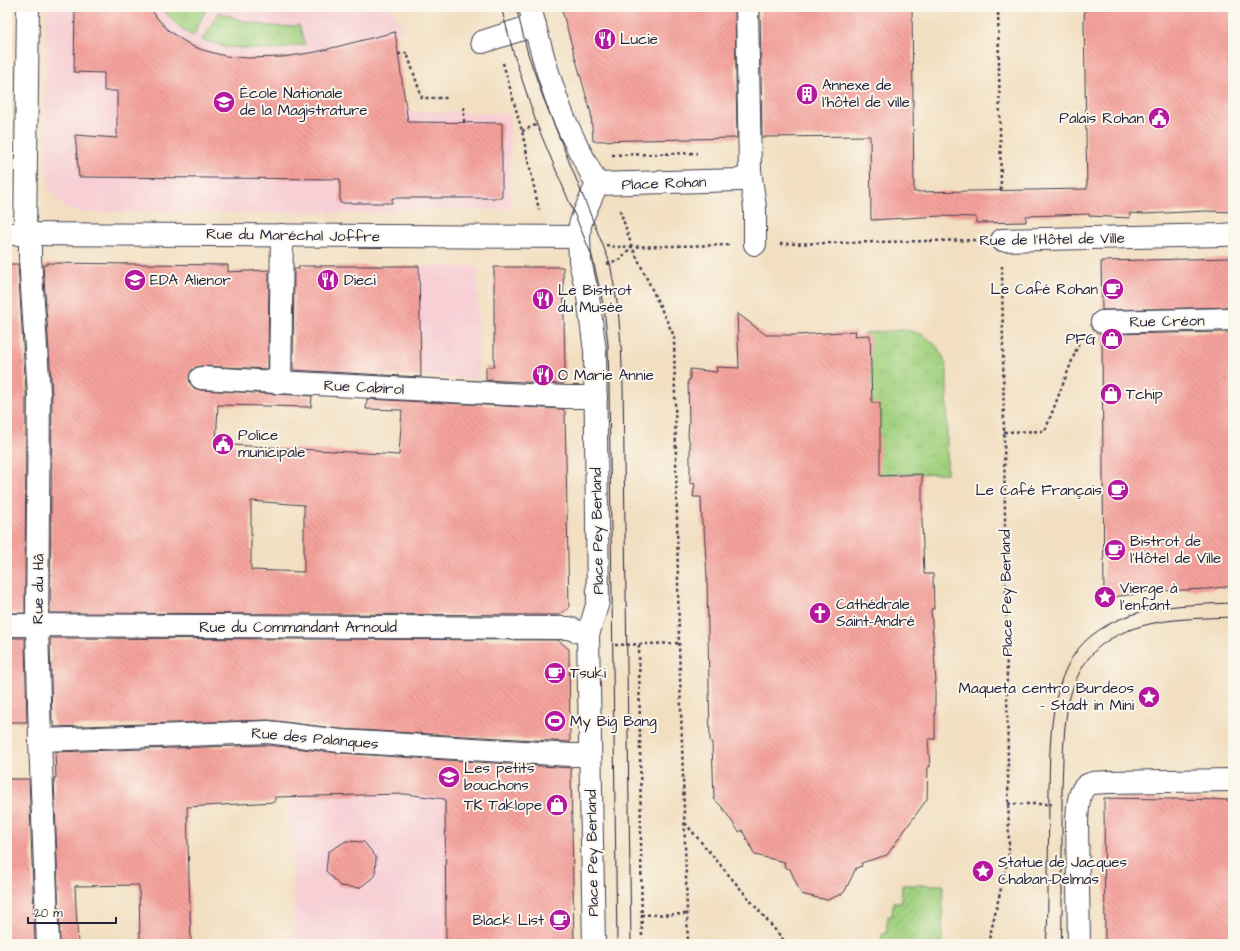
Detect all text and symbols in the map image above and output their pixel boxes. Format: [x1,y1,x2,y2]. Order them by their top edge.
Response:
restaurant icon: Lucie [592,26,618,52]
place label: Lucie [620,29,658,50]
place label: Annexe de l'hôtel de ville [822,75,910,113]
building icon: Annexe de l'hôtel de ville [794,81,820,107]
place label: École Nationale de la Magistrature [240,83,367,122]
school or university icon: École Nationale de la Magistrature [211,89,237,115]
public building icon: Palais Rohan [1146,105,1172,131]
place label: Palais Rohan [1059,108,1144,129]
street label: Place Rohan [621,172,707,195]
street label: Rue du Maréchal Joffre [206,223,380,248]
street label: Rue de l'Hôtel de Ville [979,228,1125,251]
school or university icon: EDA Alienor [122,267,148,293]
restaurant icon: Dieci [315,267,341,293]
place label: EDA Alienor [150,270,231,291]
place label: Dieci [344,270,377,291]
cafe icon: Le Café Rohan [1100,276,1126,302]
place label: Le Café Rohan [991,279,1098,300]
place label: Le Bistrot du Musée [558,280,632,318]
restaurant icon: Le Bistrot du Musée [530,286,556,312]
street label: Rue Créon [1129,310,1205,333]
shop icon: PFG [1099,326,1125,352]
place label: PFG [1066,329,1097,350]
restaurant icon: O Marie Annie [530,362,556,388]
place label: O Marie Annie [558,365,654,386]
street label: Rue Cabirol [323,375,405,400]
shop icon: Tchip [1098,381,1124,407]
place label: Tchip [1126,384,1163,405]
place label: Police municipale [238,425,305,463]
public building icon: Police municipale [210,431,236,457]
street label: Place Pey Berland [586,467,610,595]
cafe icon: Le Café Français [1105,477,1131,503]
place label: Le Café Français [975,480,1102,501]
street label: Place Pey Berland [995,529,1019,657]
place label: Bistrot de l'Hôtel de Ville [1130,531,1221,569]
cafe icon: Bistrot de l'Hôtel de Ville [1102,537,1128,563]
street label: Rue du Hâ [27,553,50,624]
place label: Vierge à l'enfant [1120,578,1178,616]
place icon: Vierge à l'enfant [1092,584,1118,610]
place label: Cathédrale Saint-André [836,594,915,632]
church icon: Cathédrale Saint-André [807,600,833,626]
street label: Rue du Commandant Arnould [199,617,397,638]
cafe icon: Tsuki [542,660,568,686]
place label: Tsuki [570,663,607,684]
place label: Maqueta centro Burdeos - Stadt in Mini [959,678,1135,716]
place icon: Maqueta centro Burdeos - Stadt in Mini [1136,684,1162,710]
sports icon: My Big Bang [542,708,568,734]
place label: My Big Bang [570,711,657,733]
street label: Rue des Palanques [251,722,380,755]
place label: Les petits bouchons [464,758,535,796]
school or university icon: Les petits bouchons [436,764,462,790]
street label: Place Pey Berland [581,789,605,917]
shop icon: TK Taklope [544,792,570,818]
place label: TK Taklope [464,795,542,816]
place label: Statue de Jacques Chaban-Delmas [998,852,1127,890]
place icon: Statue de Jacques Chaban-Delmas [970,858,996,884]
scale bar [28,899,116,925]
text: 20 m [34,905,63,922]
cafe icon: Black List [547,907,573,933]
place label: Black List [472,910,544,931]

